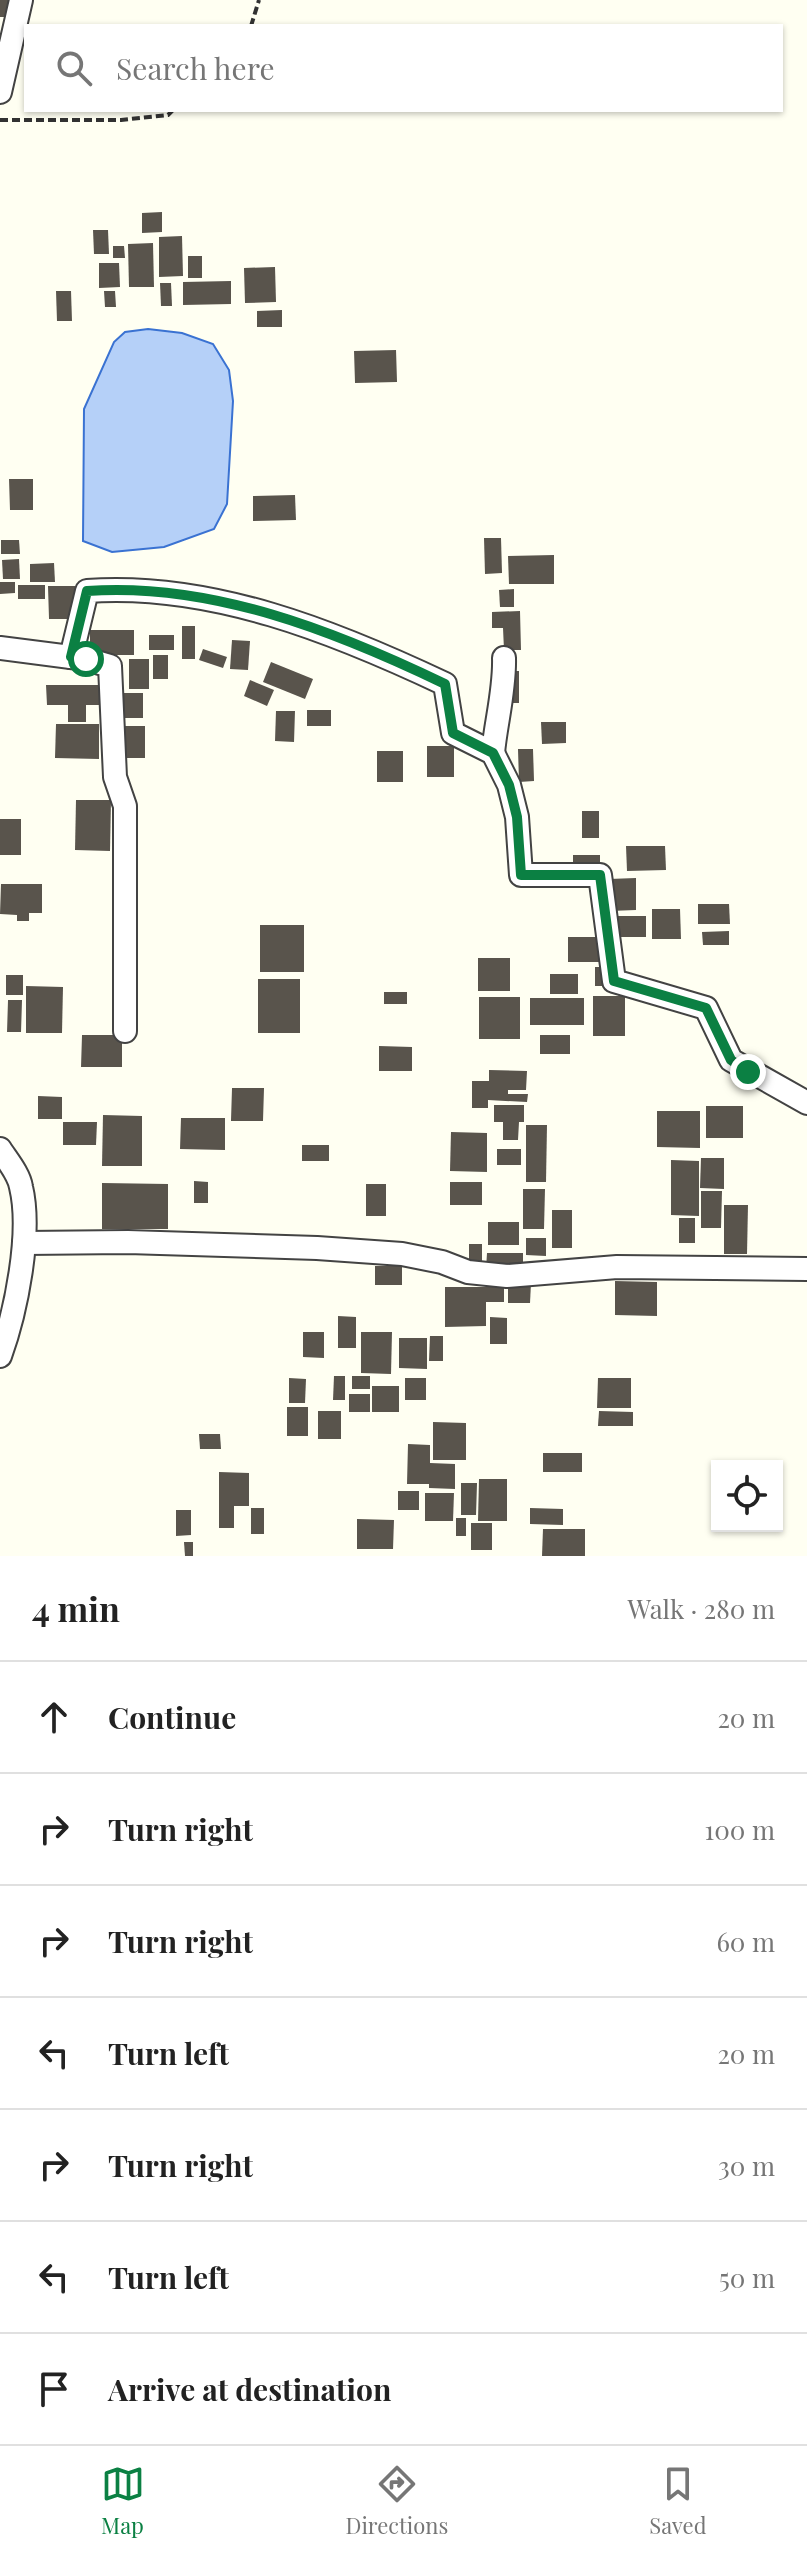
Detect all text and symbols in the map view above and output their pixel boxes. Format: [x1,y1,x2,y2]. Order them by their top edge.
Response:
search box [24,24,783,112]
icon: search [52,46,96,90]
text: Search here [116,48,275,88]
route start [68,641,104,677]
route end [730,1054,766,1090]
map controls [711,1460,783,1532]
button: locate [711,1460,783,1532]
text: 4 min [32,1585,120,1631]
text: Walk · 280 m [627,1591,775,1626]
icon: ahead [32,1695,76,1739]
text: Continue [108,1697,236,1737]
text: 20 m [717,1700,775,1735]
icon: right [32,1807,76,1851]
text: Turn right [108,1809,253,1849]
text: 100 m [705,1812,775,1847]
icon: right [32,1919,76,1963]
text: Turn right [108,1921,253,1961]
text: 60 m [716,1924,775,1959]
icon: left [32,2031,76,2075]
text: Turn left [108,2033,229,2073]
text: 20 m [717,2036,775,2071]
icon: right [32,2143,76,2187]
text: Turn right [108,2145,253,2185]
text: 30 m [718,2148,775,2183]
icon: left [32,2255,76,2299]
text: Turn left [108,2257,229,2297]
text: 50 m [719,2260,775,2295]
icon: arrive [32,2367,76,2411]
text: Arrive at destination [108,2369,391,2409]
tab: Map [101,2462,145,2540]
tab: Directions [346,2462,448,2540]
tab: Saved [649,2462,707,2540]

